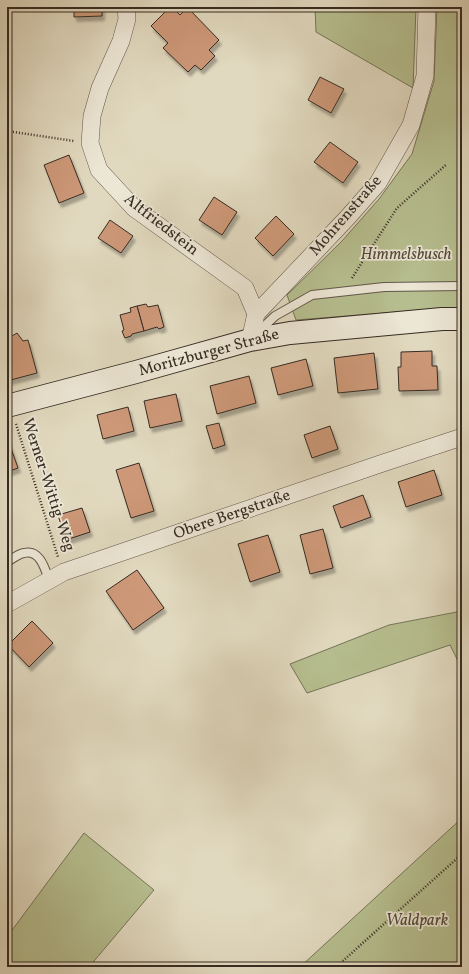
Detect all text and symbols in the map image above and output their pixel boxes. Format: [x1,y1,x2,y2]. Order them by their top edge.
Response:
street label: Mohrenstraße [305,171,387,261]
street label: Altfriedstein [119,189,203,261]
park label: Himmelsbusch [361,244,452,266]
street label: Moritzburger Straße [136,324,282,382]
street label: Werner-Wittig-Weg [16,415,80,555]
street label: Obere Bergstraße [171,485,293,545]
park label: Waldpark [386,910,449,932]

